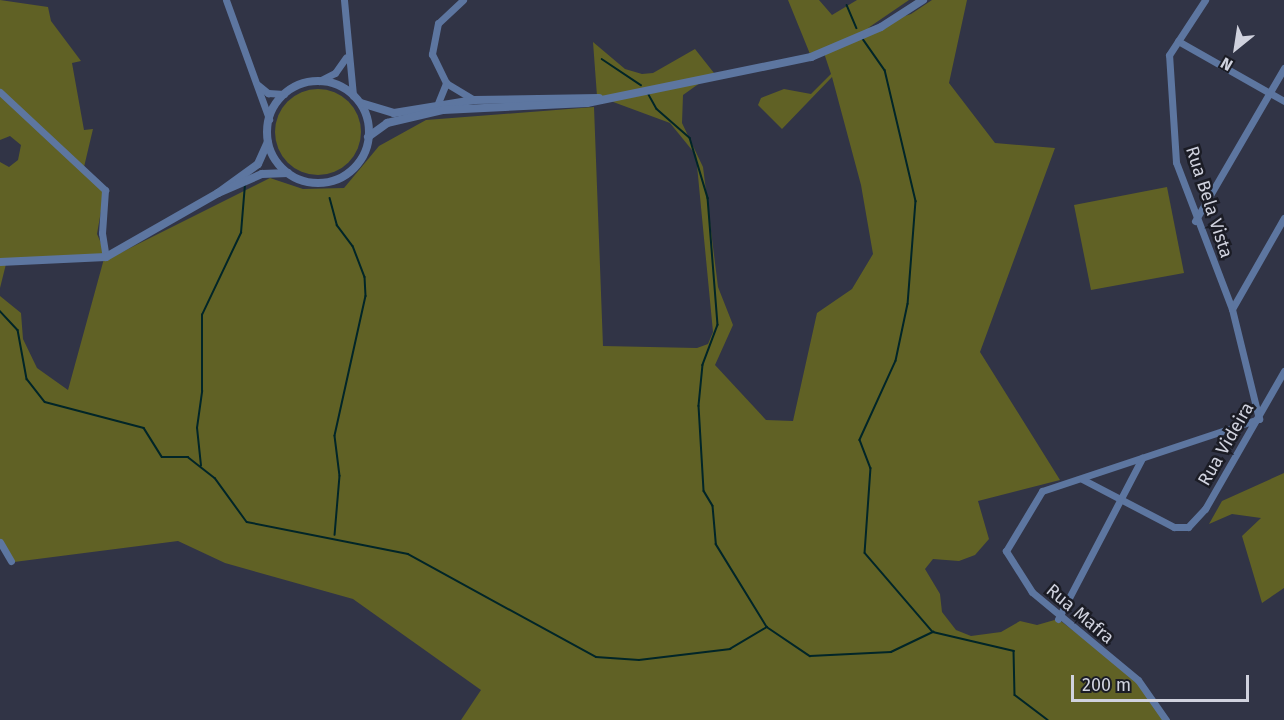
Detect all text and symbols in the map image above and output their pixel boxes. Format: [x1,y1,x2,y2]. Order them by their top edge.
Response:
north arrow [1206,18,1266,78]
text: N [1217,53,1236,75]
street label: Rua Bela Vista [1181,143,1237,261]
street label: Rua Videira [1193,398,1259,490]
street label: Rua Mafra [1042,579,1118,649]
scale bar [1074,663,1252,701]
text: 200 m [1082,674,1131,696]

